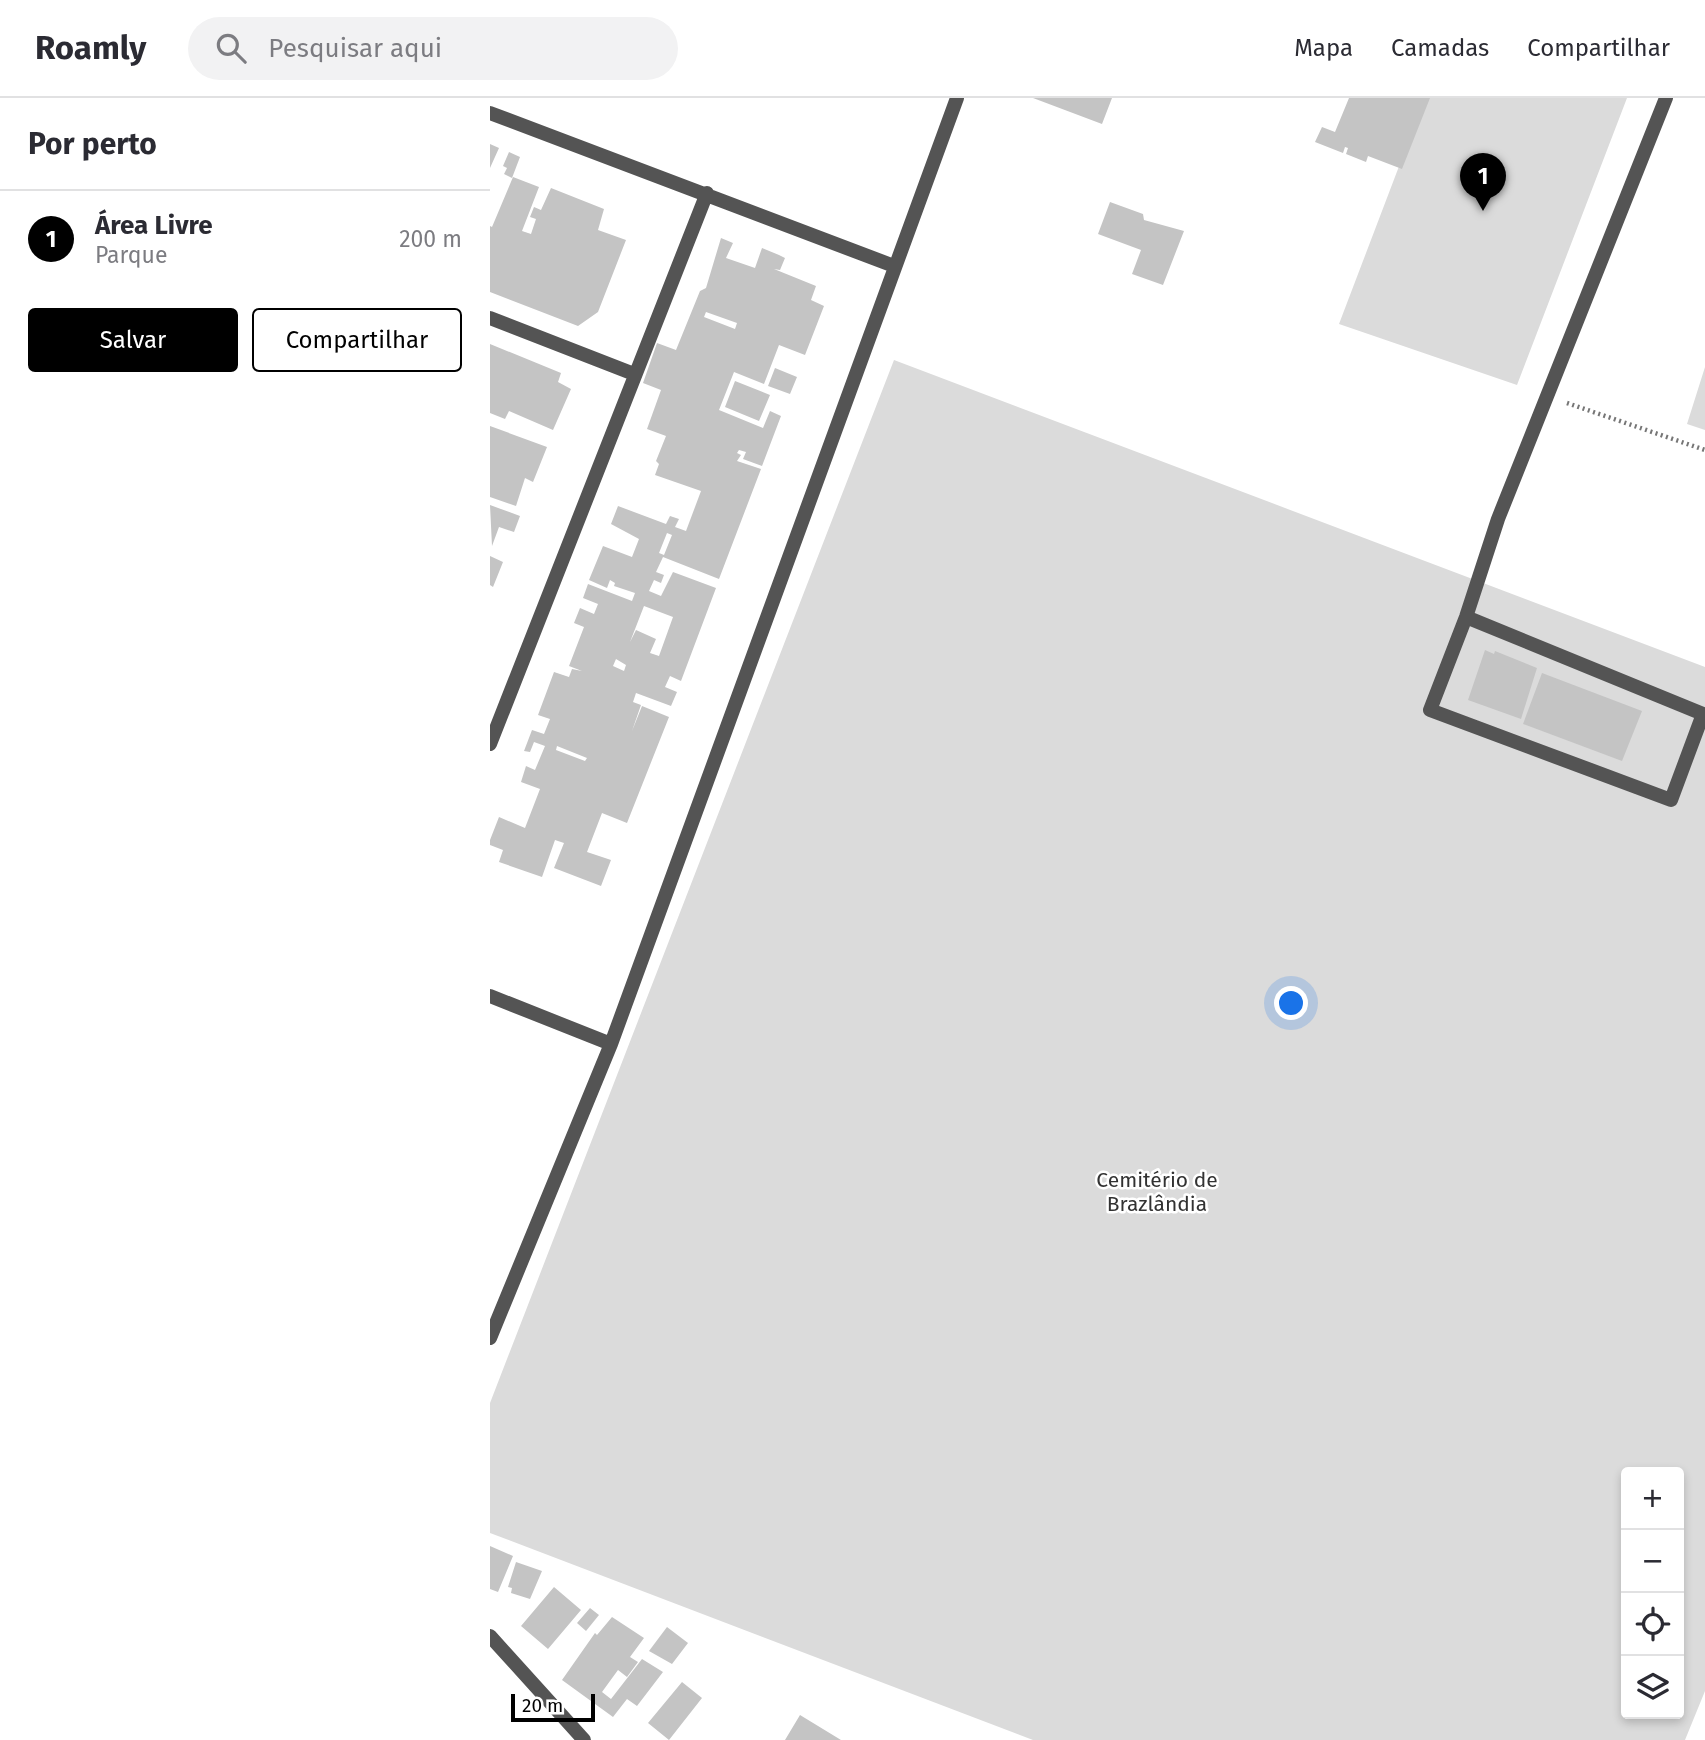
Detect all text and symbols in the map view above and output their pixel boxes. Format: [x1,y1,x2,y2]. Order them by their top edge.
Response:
search box [188,17,678,80]
text: Roamly [35,28,146,68]
icon: search [212,29,250,67]
text: Pesquisar aqui [268,33,442,64]
text: Mapa [1294,34,1353,62]
text: Camadas [1391,34,1489,62]
text: Compartilhar [1527,34,1670,62]
text: Por perto [28,126,157,162]
pin: 1 [1460,153,1506,211]
text: Área Livre [95,210,213,241]
text: 1 [46,225,56,253]
text: 200 m [399,225,462,253]
text: Parque [95,241,167,269]
button: Salvar [28,308,238,372]
button: Compartilhar [252,308,462,372]
your location [1274,986,1308,1020]
park label: Cemitério de Brazlândia [1096,1167,1218,1217]
map controls [1621,1467,1684,1719]
button: + [1621,1467,1684,1530]
button: − [1621,1530,1684,1593]
button: locate [1621,1593,1684,1656]
button: layers [1621,1656,1684,1719]
scale bar [511,1691,595,1723]
text: 20 m [522,1694,563,1717]

